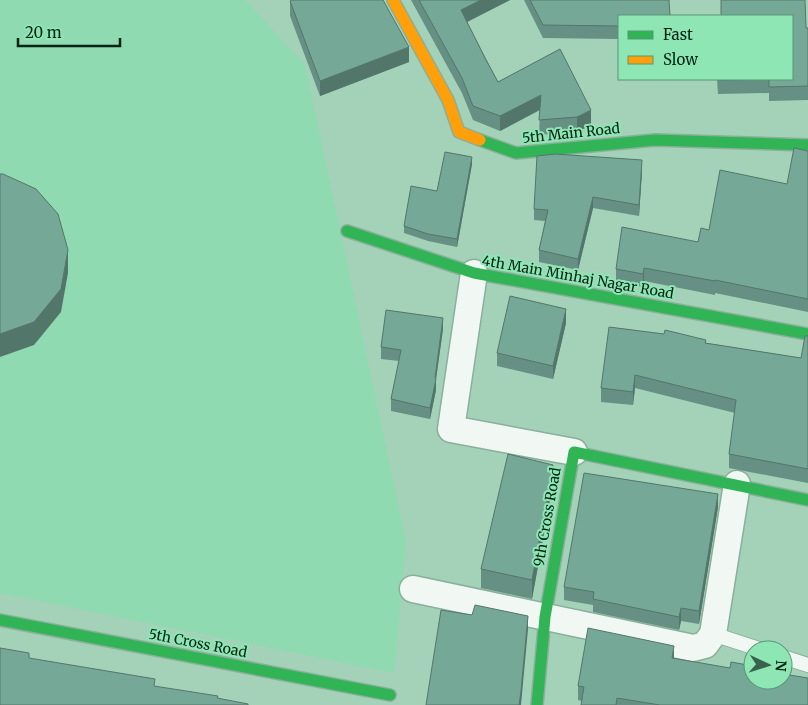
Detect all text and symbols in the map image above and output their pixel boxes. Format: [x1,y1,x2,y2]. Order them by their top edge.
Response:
scale bar [18,15,120,47]
legend [618,15,793,80]
text: 20 m [25,23,62,42]
text: Fast [663,25,693,44]
text: Slow [663,50,698,69]
street label: 5th Main Road [521,119,621,147]
street label: 4th Main Minhaj Nagar Road [481,251,676,303]
street label: 9th Cross Road [529,465,565,568]
street label: 5th Cross Road [147,625,249,661]
north arrow [743,640,793,690]
text: N [772,660,790,672]

